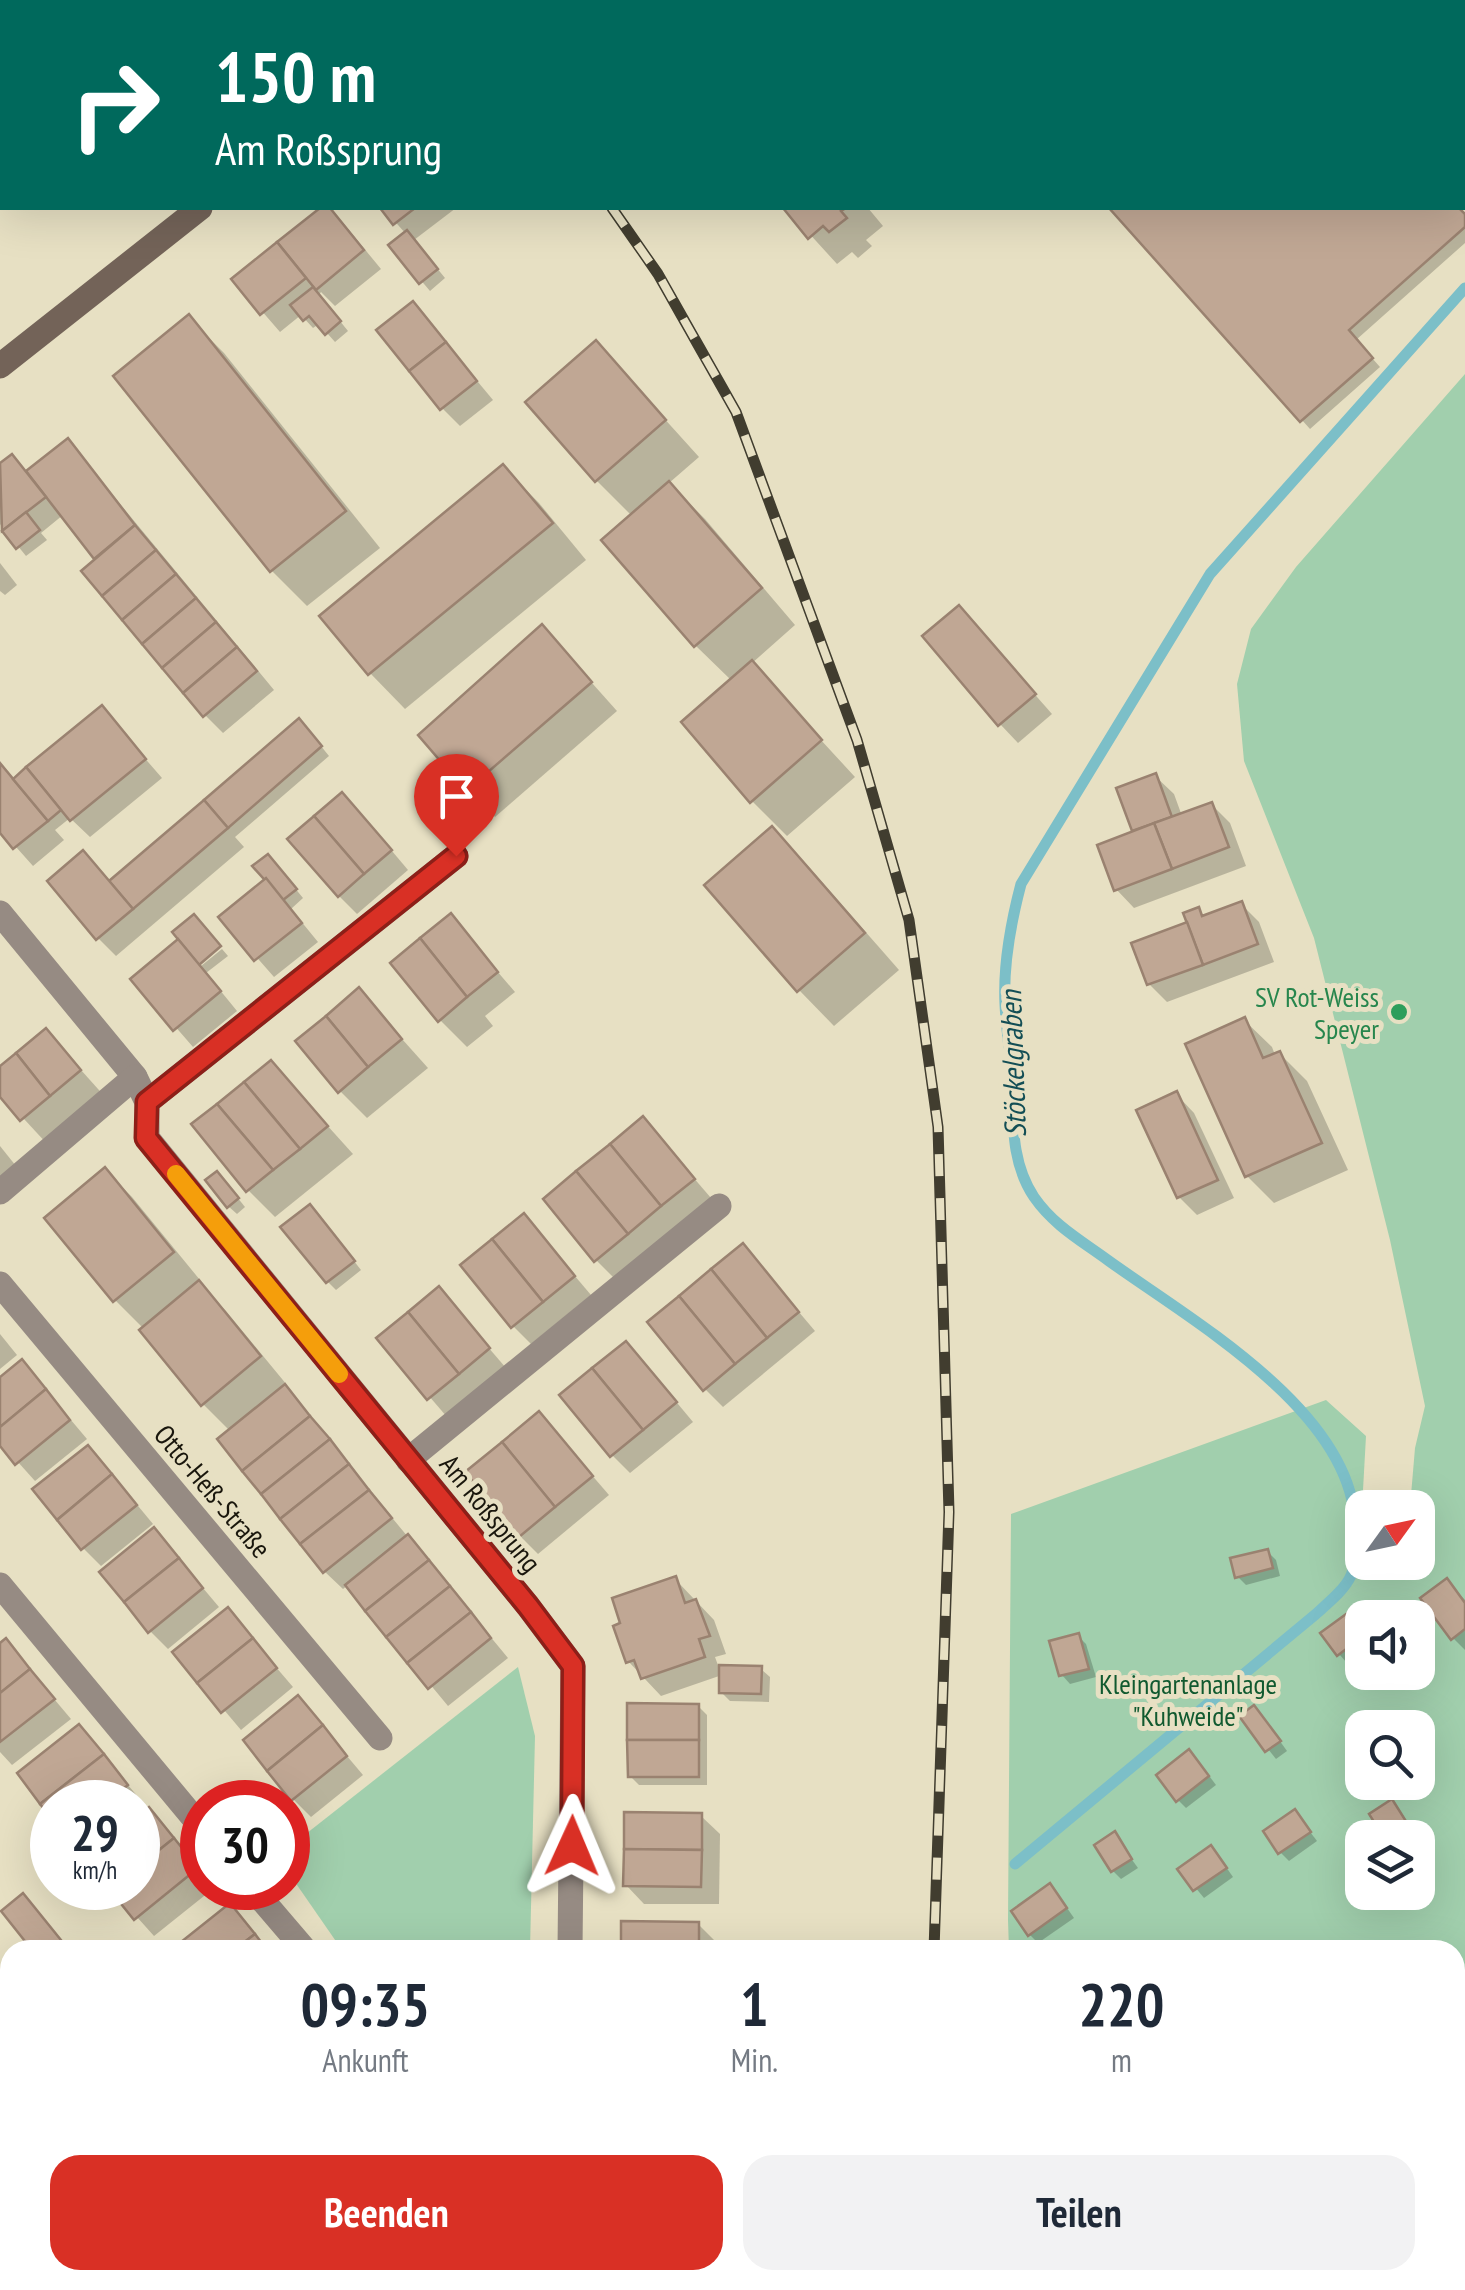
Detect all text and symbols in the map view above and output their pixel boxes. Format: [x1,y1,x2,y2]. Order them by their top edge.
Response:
text: 150 m [215,31,376,121]
icon: right [50,40,180,170]
text: Am Roßsprung [215,119,442,177]
pin [414,754,499,857]
icon: arrive [429,769,484,824]
place label: SV Rot-Weiss Speyer [1255,978,1379,1047]
water label: Stöckelgraben [990,988,1034,1138]
marker: SV Rot-Weiss Speyer [1388,1001,1410,1023]
street label: Otto-Heß-Straße [146,1417,280,1565]
street label: Am Roßsprung [432,1446,550,1580]
north arrow [1345,1490,1435,1580]
map controls [1345,1490,1435,1910]
button: sound [1345,1600,1435,1690]
park label: Kleingartenanlage "Kuhweide" [1099,1665,1277,1734]
button: search [1345,1710,1435,1800]
speed limit sign: 30 [180,1780,310,1910]
position arrow [520,1794,624,1898]
text: 29 [71,1800,119,1865]
button: layers [1345,1820,1435,1910]
text: km/h [73,1854,117,1886]
text: 09:35 [301,1965,430,2043]
text: 1 [740,1965,769,2043]
text: 220 [1078,1965,1164,2043]
text: Ankunft [322,2039,409,2081]
text: Min. [731,2039,778,2081]
text: m [1111,2039,1132,2081]
button: Beenden [50,2155,723,2270]
button: Teilen [743,2155,1415,2270]

